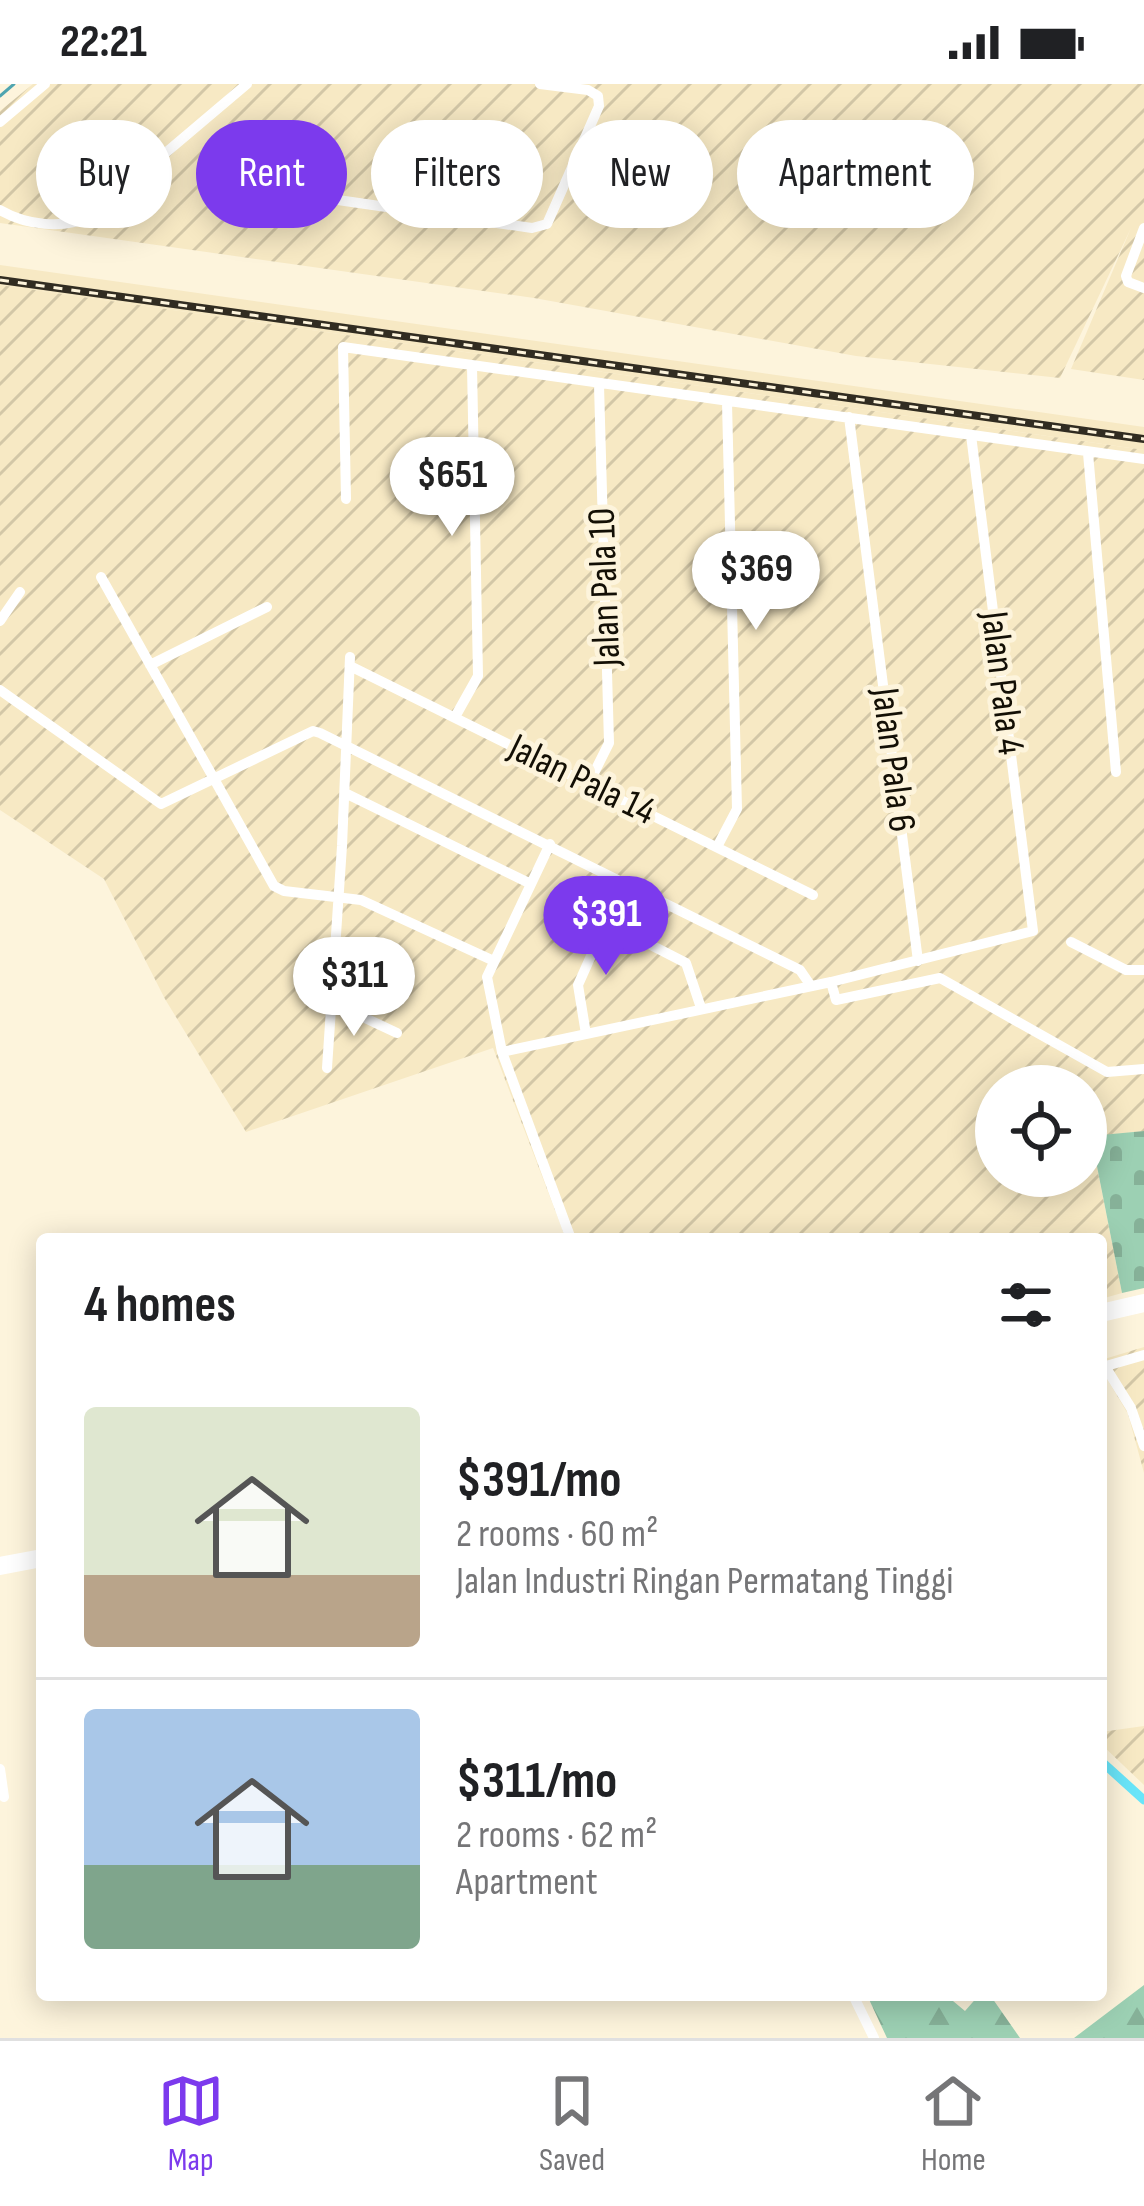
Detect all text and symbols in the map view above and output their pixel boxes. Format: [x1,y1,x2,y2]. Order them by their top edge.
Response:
text: 22:21 [60,15,147,70]
chip: Buy [36,120,172,228]
chip: Rent [196,120,347,228]
chip: Filters [371,120,543,228]
chip: New [567,120,713,228]
chip: Apartment [737,120,974,228]
pin: $651 [381,437,523,539]
text: $651 [417,452,487,499]
street label: Jalan Pala 10 [579,507,631,668]
pin: $369 [685,531,827,633]
text: $369 [719,546,793,593]
street label: Jalan Pala 4 [970,608,1034,757]
street label: Jalan Pala 6 [861,684,925,835]
street label: Jalan Pala 14 [500,724,663,836]
pin: $391 [535,876,677,978]
text: $391 [570,891,642,938]
pin: $311 [283,937,425,1039]
text: $311 [320,952,388,999]
map controls [975,1065,1107,1197]
button: locate [975,1065,1107,1197]
icon: filters [993,1272,1059,1338]
text: 4 homes [84,1275,236,1336]
text: $391/mo [456,1450,621,1511]
icon: home [180,1455,324,1599]
text: 2 rooms · 60 m² [456,1511,658,1558]
text: Jalan Industri Ringan Permatang Tinggi [456,1558,954,1605]
text: $311/mo [456,1751,617,1812]
icon: home [180,1757,324,1901]
text: 2 rooms · 62 m² [456,1812,657,1859]
text: Apartment [456,1859,598,1906]
tab: Map [158,2068,224,2180]
tab: Saved [539,2068,605,2180]
tab: Home [920,2068,986,2180]

